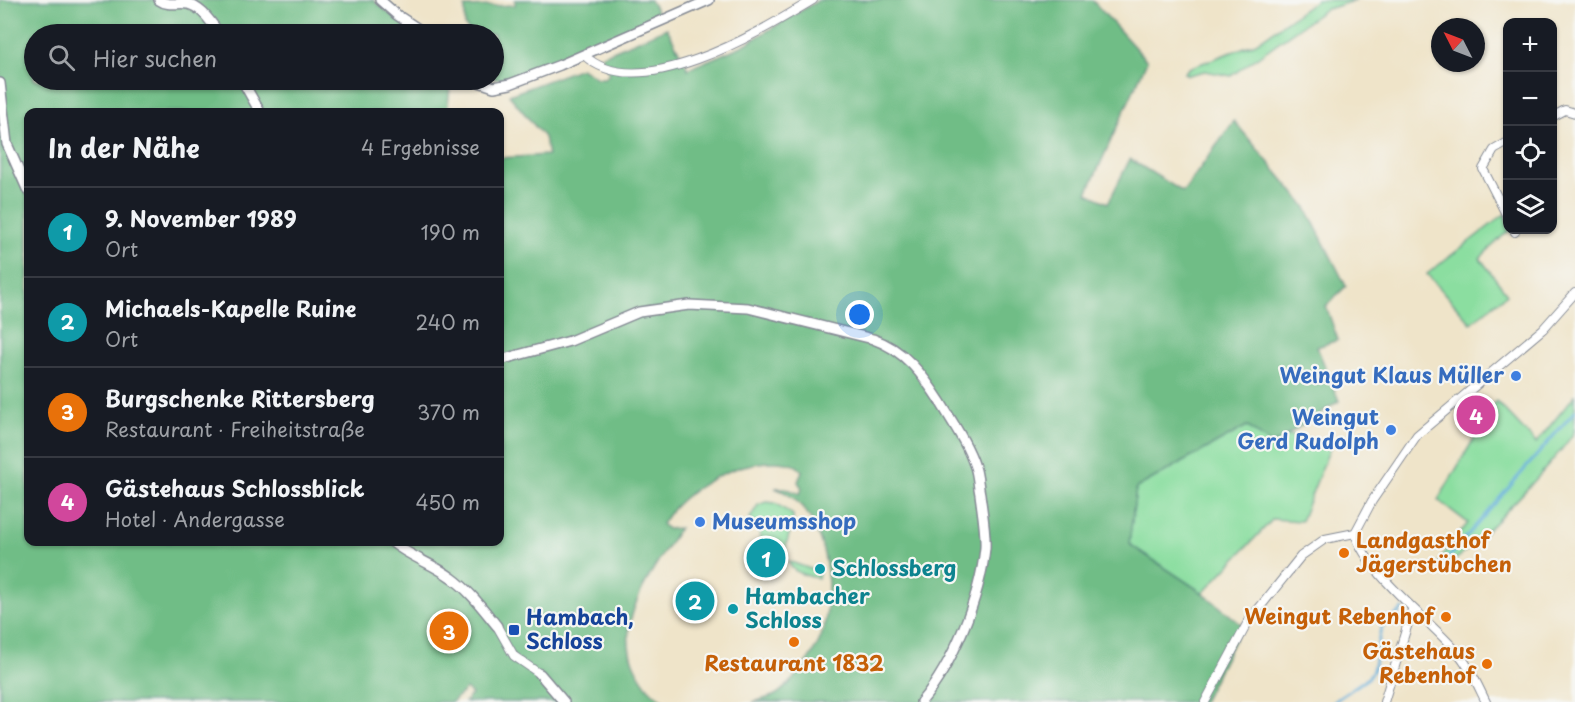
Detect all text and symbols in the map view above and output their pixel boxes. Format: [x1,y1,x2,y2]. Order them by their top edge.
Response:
north arrow [1431,18,1485,72]
map controls [1503,18,1557,234]
button: + [1503,18,1557,72]
search box [24,24,504,90]
icon: search [45,41,78,74]
text: Hier suchen [93,41,217,74]
button: − [1503,72,1557,126]
button: locate [1503,126,1557,180]
text: In der Nähe [48,128,200,167]
text: 4 Ergebnisse [361,132,480,162]
button: layers [1503,180,1557,234]
text: 9. November 1989 [105,201,297,234]
text: 1 [63,217,72,247]
text: 190 m [421,217,480,247]
text: Ort [105,234,138,264]
text: Michaels-Kapelle Ruine [105,291,357,324]
your location [845,300,874,329]
text: 2 [60,307,75,337]
text: 240 m [415,307,480,337]
text: Ort [105,324,138,354]
place label: Weingut Klaus Müller [1279,358,1504,390]
marker: Weingut Klaus Müller [1509,369,1523,383]
text: Burgschenke Rittersberg [105,381,375,414]
pin: 4 [1456,392,1496,438]
text: 3 [61,397,74,427]
text: 370 m [417,397,480,427]
place label: Weingut Gerd Rudolph [1237,400,1379,456]
text: Restaurant · Freiheitstraße [105,414,365,444]
marker: Weingut Gerd Rudolph [1384,423,1398,437]
text: Gästehaus Schlossblick [105,471,365,504]
text: 4 [61,487,74,517]
text: 450 m [415,487,480,517]
text: Hotel · Andergasse [105,504,285,534]
place label: Museumsshop [712,504,856,536]
marker: Museumsshop [693,515,707,529]
place label: Landgasthof Jägerstübchen [1356,523,1512,579]
pin: 1 [746,536,786,580]
marker: Landgasthof Jägerstübchen [1337,546,1351,560]
place label: Schlossberg [832,551,956,583]
marker: Schlossberg [813,562,827,576]
pin: 2 [676,578,714,624]
place label: Hambacher Schloss [745,579,870,635]
place label: Weingut Rebenhof [1244,599,1436,631]
place label: Hambach, Schloss [526,600,634,656]
marker: Hambacher Schloss [726,602,740,616]
pin: 3 [430,608,468,654]
marker: Weingut Rebenhof [1439,610,1453,624]
marker: Hambach, Schloss [507,623,521,637]
place label: Gästehaus Rebenhof [1362,634,1477,690]
marker: Restaurant 1832 [787,635,801,649]
place label: Restaurant 1832 [704,646,884,678]
marker: Gästehaus Rebenhof [1480,657,1494,671]

